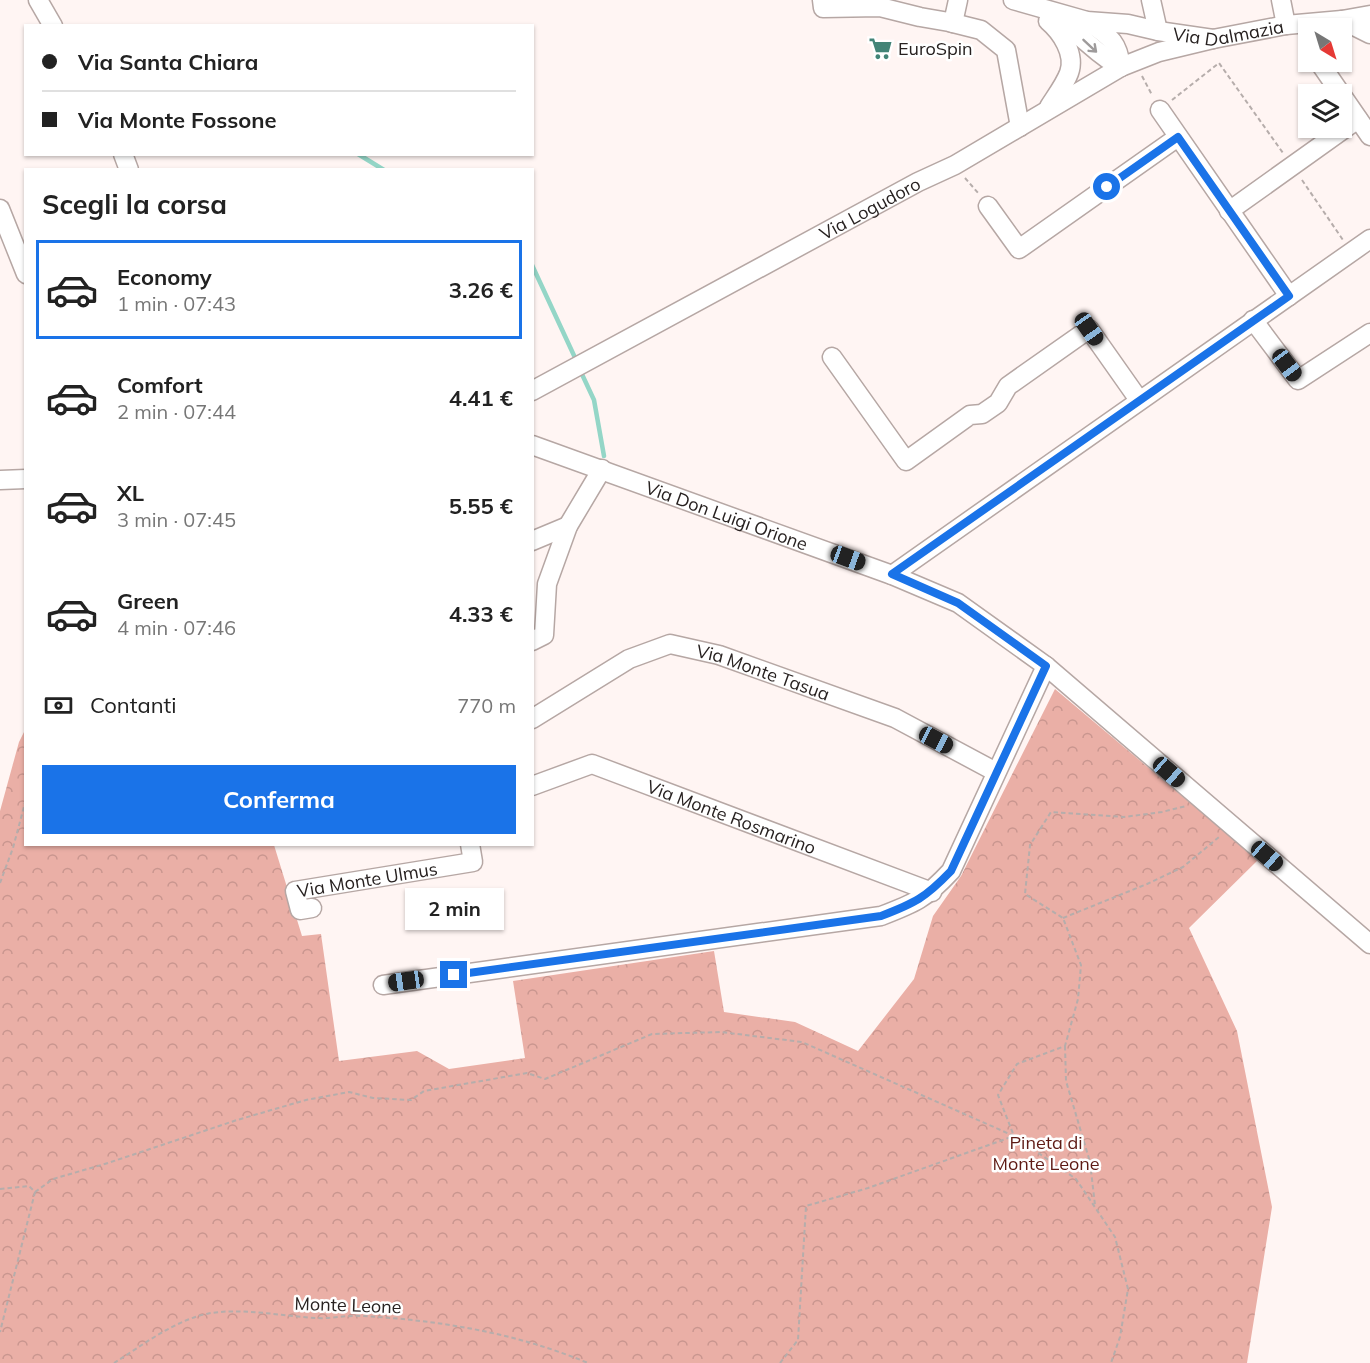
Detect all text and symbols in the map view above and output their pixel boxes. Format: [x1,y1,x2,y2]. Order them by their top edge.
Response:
street label: Via Dalmazia [1171,14,1285,51]
north arrow [1298,18,1352,72]
map controls [1298,18,1352,138]
supermarket icon: EuroSpin [867,35,893,61]
place label: EuroSpin [898,37,973,60]
one-way arrow [1083,39,1098,54]
text: Via Santa Chiara [78,48,258,76]
button: layers [1298,84,1352,138]
text: Via Monte Fossone [78,106,277,134]
street label: Via Logudoro [815,172,924,245]
route start [1093,173,1120,200]
text: Scegli la corsa [42,187,227,221]
icon: car [45,263,99,317]
text: Economy [117,263,212,291]
text: 3.26 € [449,276,513,304]
text: 1 min · 07:43 [117,291,236,316]
car [1071,309,1107,349]
car [1269,345,1305,385]
icon: car [45,371,99,425]
text: Comfort [117,371,203,399]
text: 4.41 € [449,384,513,412]
text: 2 min · 07:44 [117,399,236,424]
street label: Via Don Luigi Orione [642,475,811,555]
icon: car [45,479,99,533]
text: XL [117,479,144,507]
text: 5.55 € [449,492,513,520]
text: 3 min · 07:45 [117,507,236,532]
car [828,543,868,573]
icon: car [45,587,99,641]
text: Green [117,587,179,615]
text: 4.33 € [449,600,513,628]
text: 4 min · 07:46 [117,615,236,640]
street label: Via Monte Tasua [694,639,833,705]
icon: cash [42,689,75,722]
text: Contanti [90,691,176,719]
text: 770 m [457,693,516,718]
car [916,724,956,756]
car [1150,753,1188,791]
button: Conferma [42,765,516,834]
street label: Via Monte Rosmarino [644,774,819,859]
car [1248,837,1286,875]
street label: Via Monte Ulmus [295,856,439,902]
callout: 2 min [404,888,504,930]
text: 2 min [428,896,481,921]
route end [440,961,467,988]
car [387,970,425,992]
park label: Pineta di Monte Leone [992,1131,1100,1175]
street label: Monte Leone [294,1292,402,1318]

